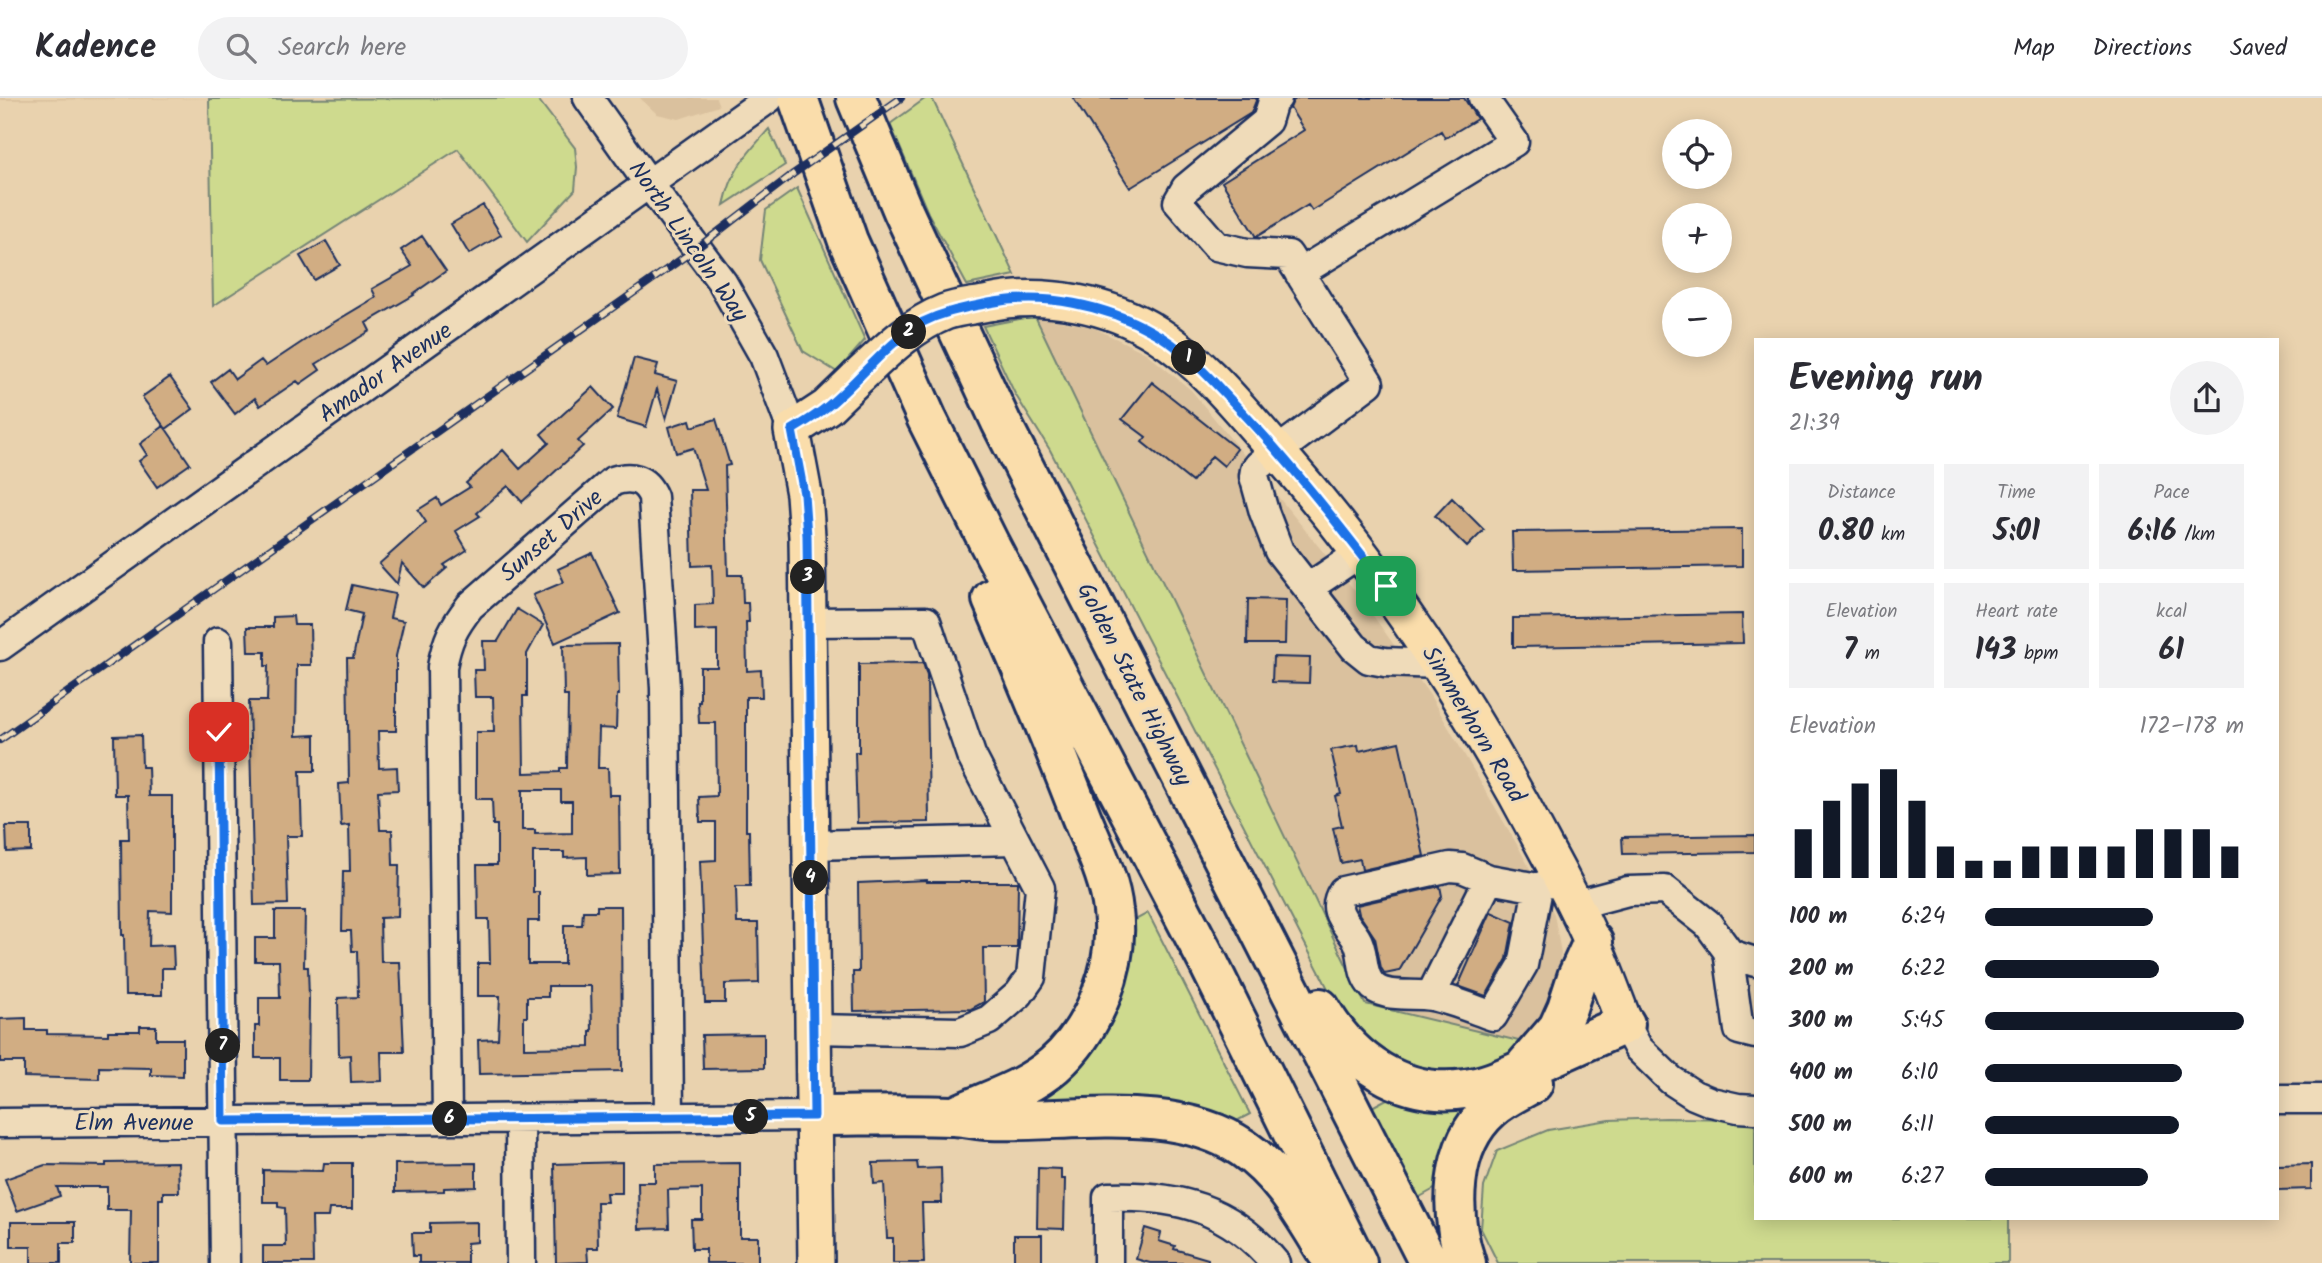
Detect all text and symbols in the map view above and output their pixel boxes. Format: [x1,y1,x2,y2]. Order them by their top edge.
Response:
search box [198,17,688,80]
text: Kadence [35,22,156,75]
text: Search here [278,27,406,69]
icon: search [222,29,260,67]
text: Map [2013,29,2055,68]
text: Directions [2093,29,2192,68]
text: Saved [2230,29,2287,68]
map controls [1662,119,1732,357]
button: locate [1662,119,1732,189]
street label: North Lincoln Way [617,153,759,331]
button: + [1662,203,1732,273]
button: − [1662,287,1732,357]
street label: Amador Avenue [311,312,461,434]
pin: 2 [892,314,926,350]
text: 2 [903,316,914,346]
pin: 1 [1172,341,1206,376]
text: 1 [1186,342,1191,372]
text: Evening run [1789,350,1983,410]
button: share [2170,361,2244,435]
text: 21:39 [1789,406,1840,442]
text: Distance [1827,478,1896,508]
text: Time [1997,478,2036,508]
text: Pace [2153,478,2190,508]
street label: Sunset Drive [491,480,613,593]
text: 0.80 [1818,508,1873,556]
text: 5:01 [1993,508,2040,556]
text: 6:16 [2128,508,2177,556]
text: km [1873,520,1905,550]
text: /km [2177,520,2215,550]
pin [1356,556,1416,616]
pin: 3 [790,560,826,594]
text: 3 [802,561,813,591]
icon: arrive [1367,567,1405,605]
street label: Golden State Highway [1065,576,1202,794]
text: Elevation [1826,597,1897,627]
text: Heart rate [1975,597,2058,627]
text: kcal [2156,597,2187,627]
text: 7 [1843,627,1857,675]
text: 143 [1975,627,2017,675]
text: 61 [2159,627,2184,675]
street label: Simmerhorn Road [1410,639,1536,812]
text: m [1857,639,1880,669]
text: bpm [2017,639,2058,669]
pin [189,702,249,762]
text: Elevation [1789,709,1876,745]
text: 172–178 m [2140,709,2244,745]
icon: check [200,713,238,751]
pin: 4 [794,860,828,896]
text: 4 [805,862,816,892]
text: 100 m [1789,899,1847,935]
text: 6:24 [1901,899,1945,935]
text: 200 m [1789,951,1854,987]
text: 6:22 [1901,951,1946,987]
text: 300 m [1789,1003,1853,1039]
text: 5:45 [1901,1003,1944,1039]
pin: 7 [206,1028,241,1063]
text: 7 [218,1030,227,1060]
text: 400 m [1789,1055,1853,1091]
text: 6:10 [1901,1055,1938,1091]
pin: 5 [734,1100,768,1134]
text: 5 [746,1101,755,1131]
pin: 6 [433,1102,468,1136]
text: 6 [444,1103,455,1133]
street label: Elm Avenue [74,1104,194,1143]
text: 500 m [1789,1107,1852,1143]
text: 6:11 [1901,1107,1934,1143]
text: 600 m [1789,1159,1853,1195]
text: 6:27 [1901,1159,1943,1195]

